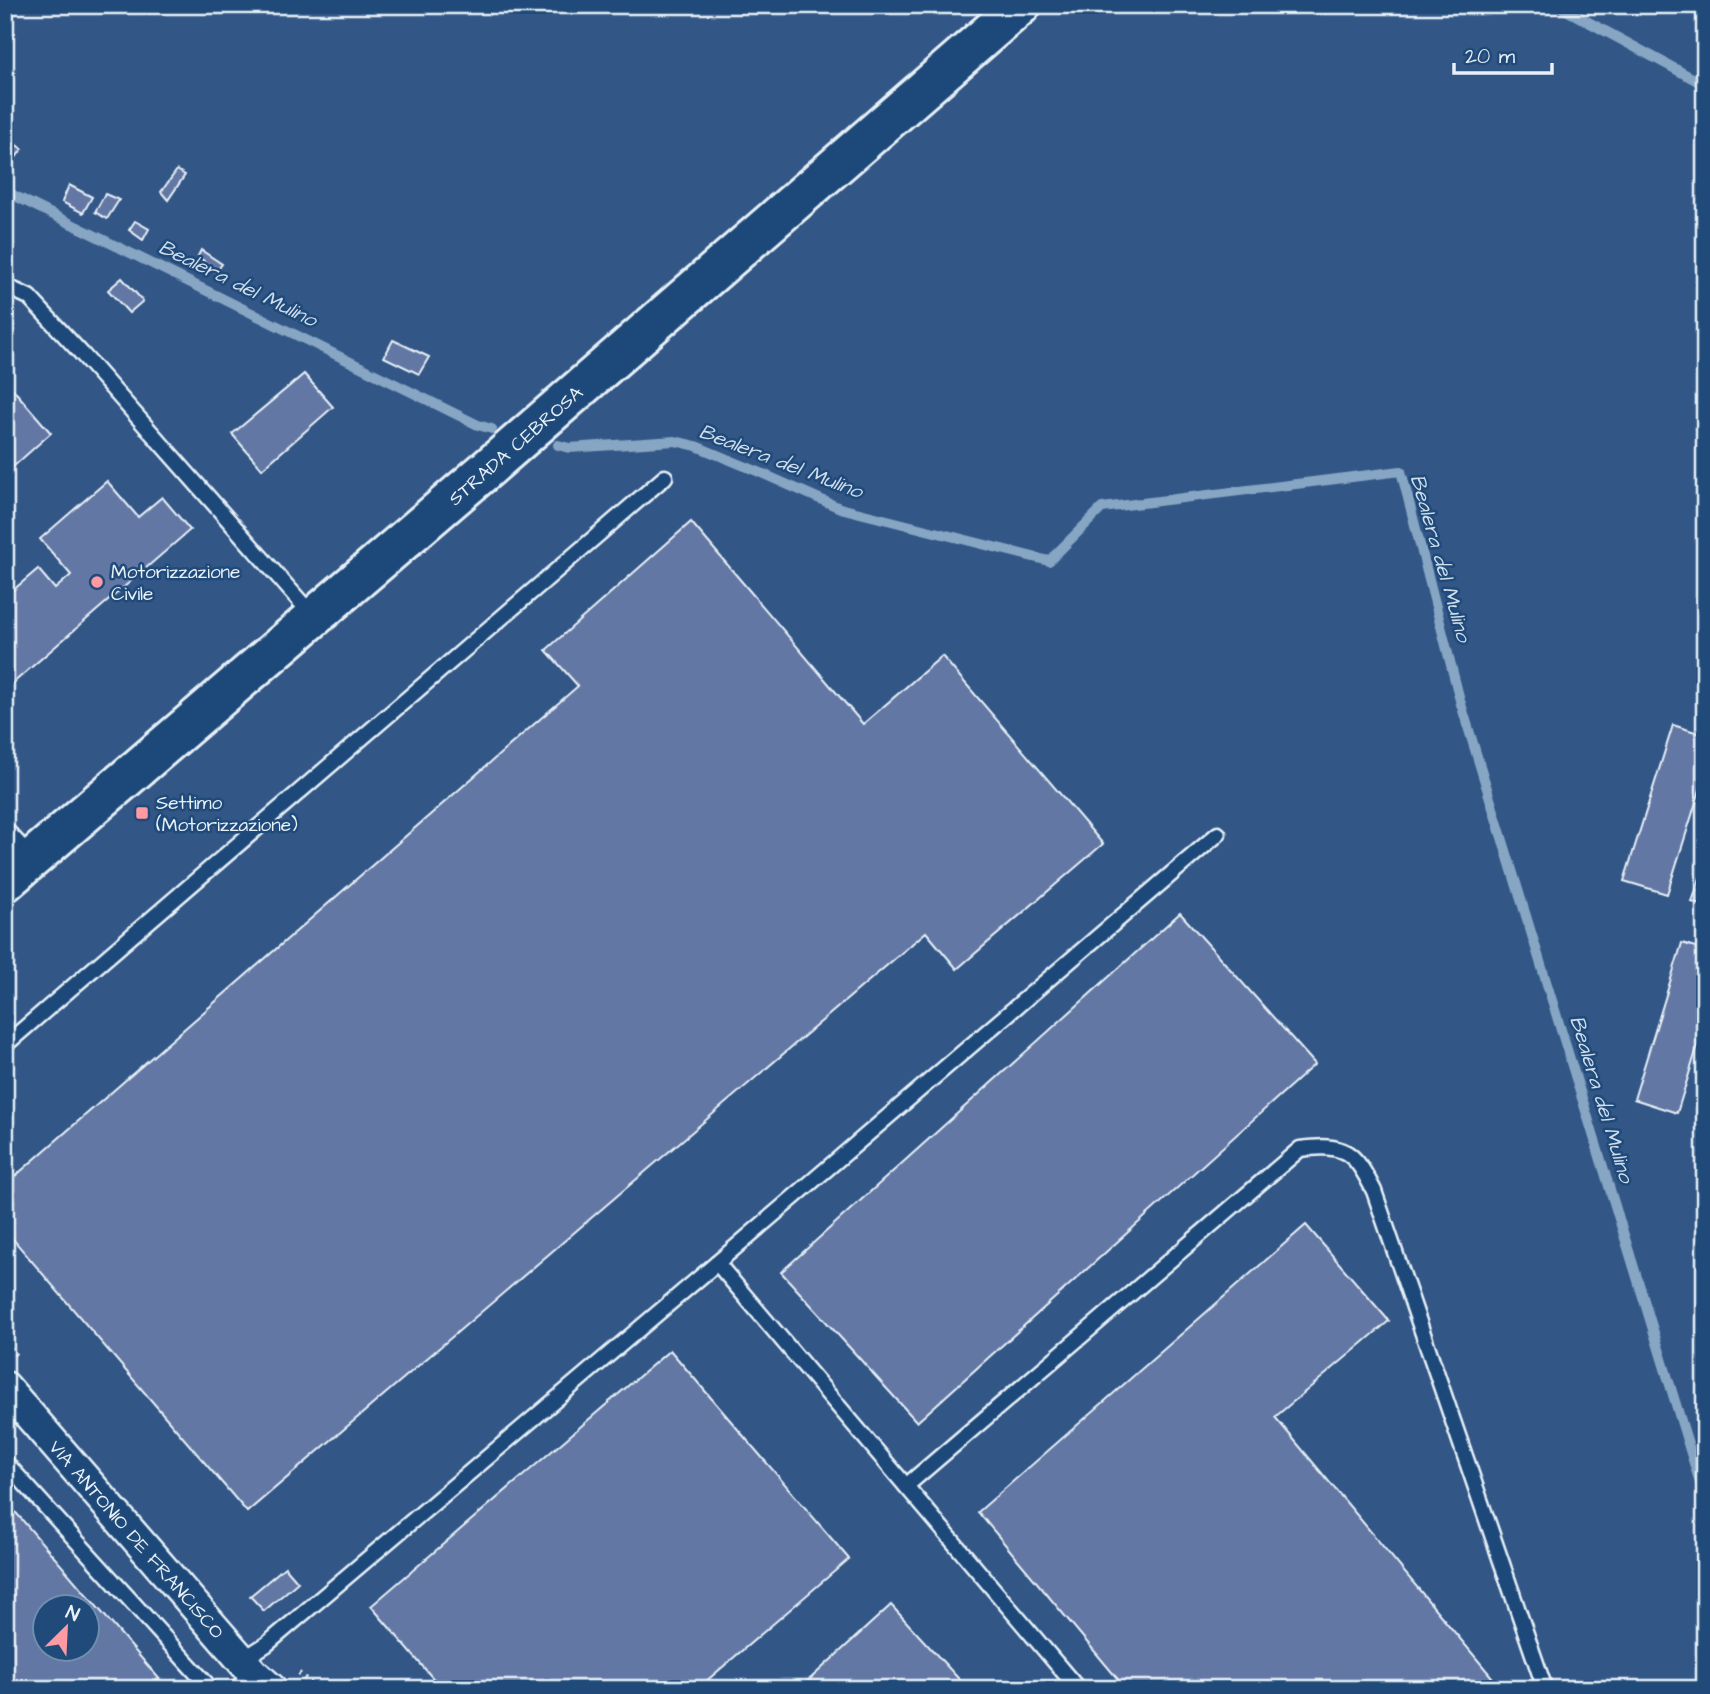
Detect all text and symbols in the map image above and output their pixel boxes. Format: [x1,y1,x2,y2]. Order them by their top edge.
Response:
scale bar [1454,32,1552,76]
text: 20 m [1465,42,1516,71]
water label: Bealera del Mulino [154,233,324,335]
street label: STRADA CEBROSA [443,380,589,512]
water label: Bealera del Mulino [695,417,869,507]
water label: Bealera del Mulino [1403,471,1479,647]
place label: Motorizzazione Civile [111,559,240,608]
marker: Motorizzazione Civile [89,574,105,590]
place label: Settimo (Motorizzazione) [156,790,298,839]
marker: Settimo (Motorizzazione) [134,805,150,821]
water label: Bealera del Mulino [1562,1012,1641,1188]
street label: VIA ANTONIO DE FRANCISCO [45,1435,229,1643]
north arrow [32,1592,102,1662]

